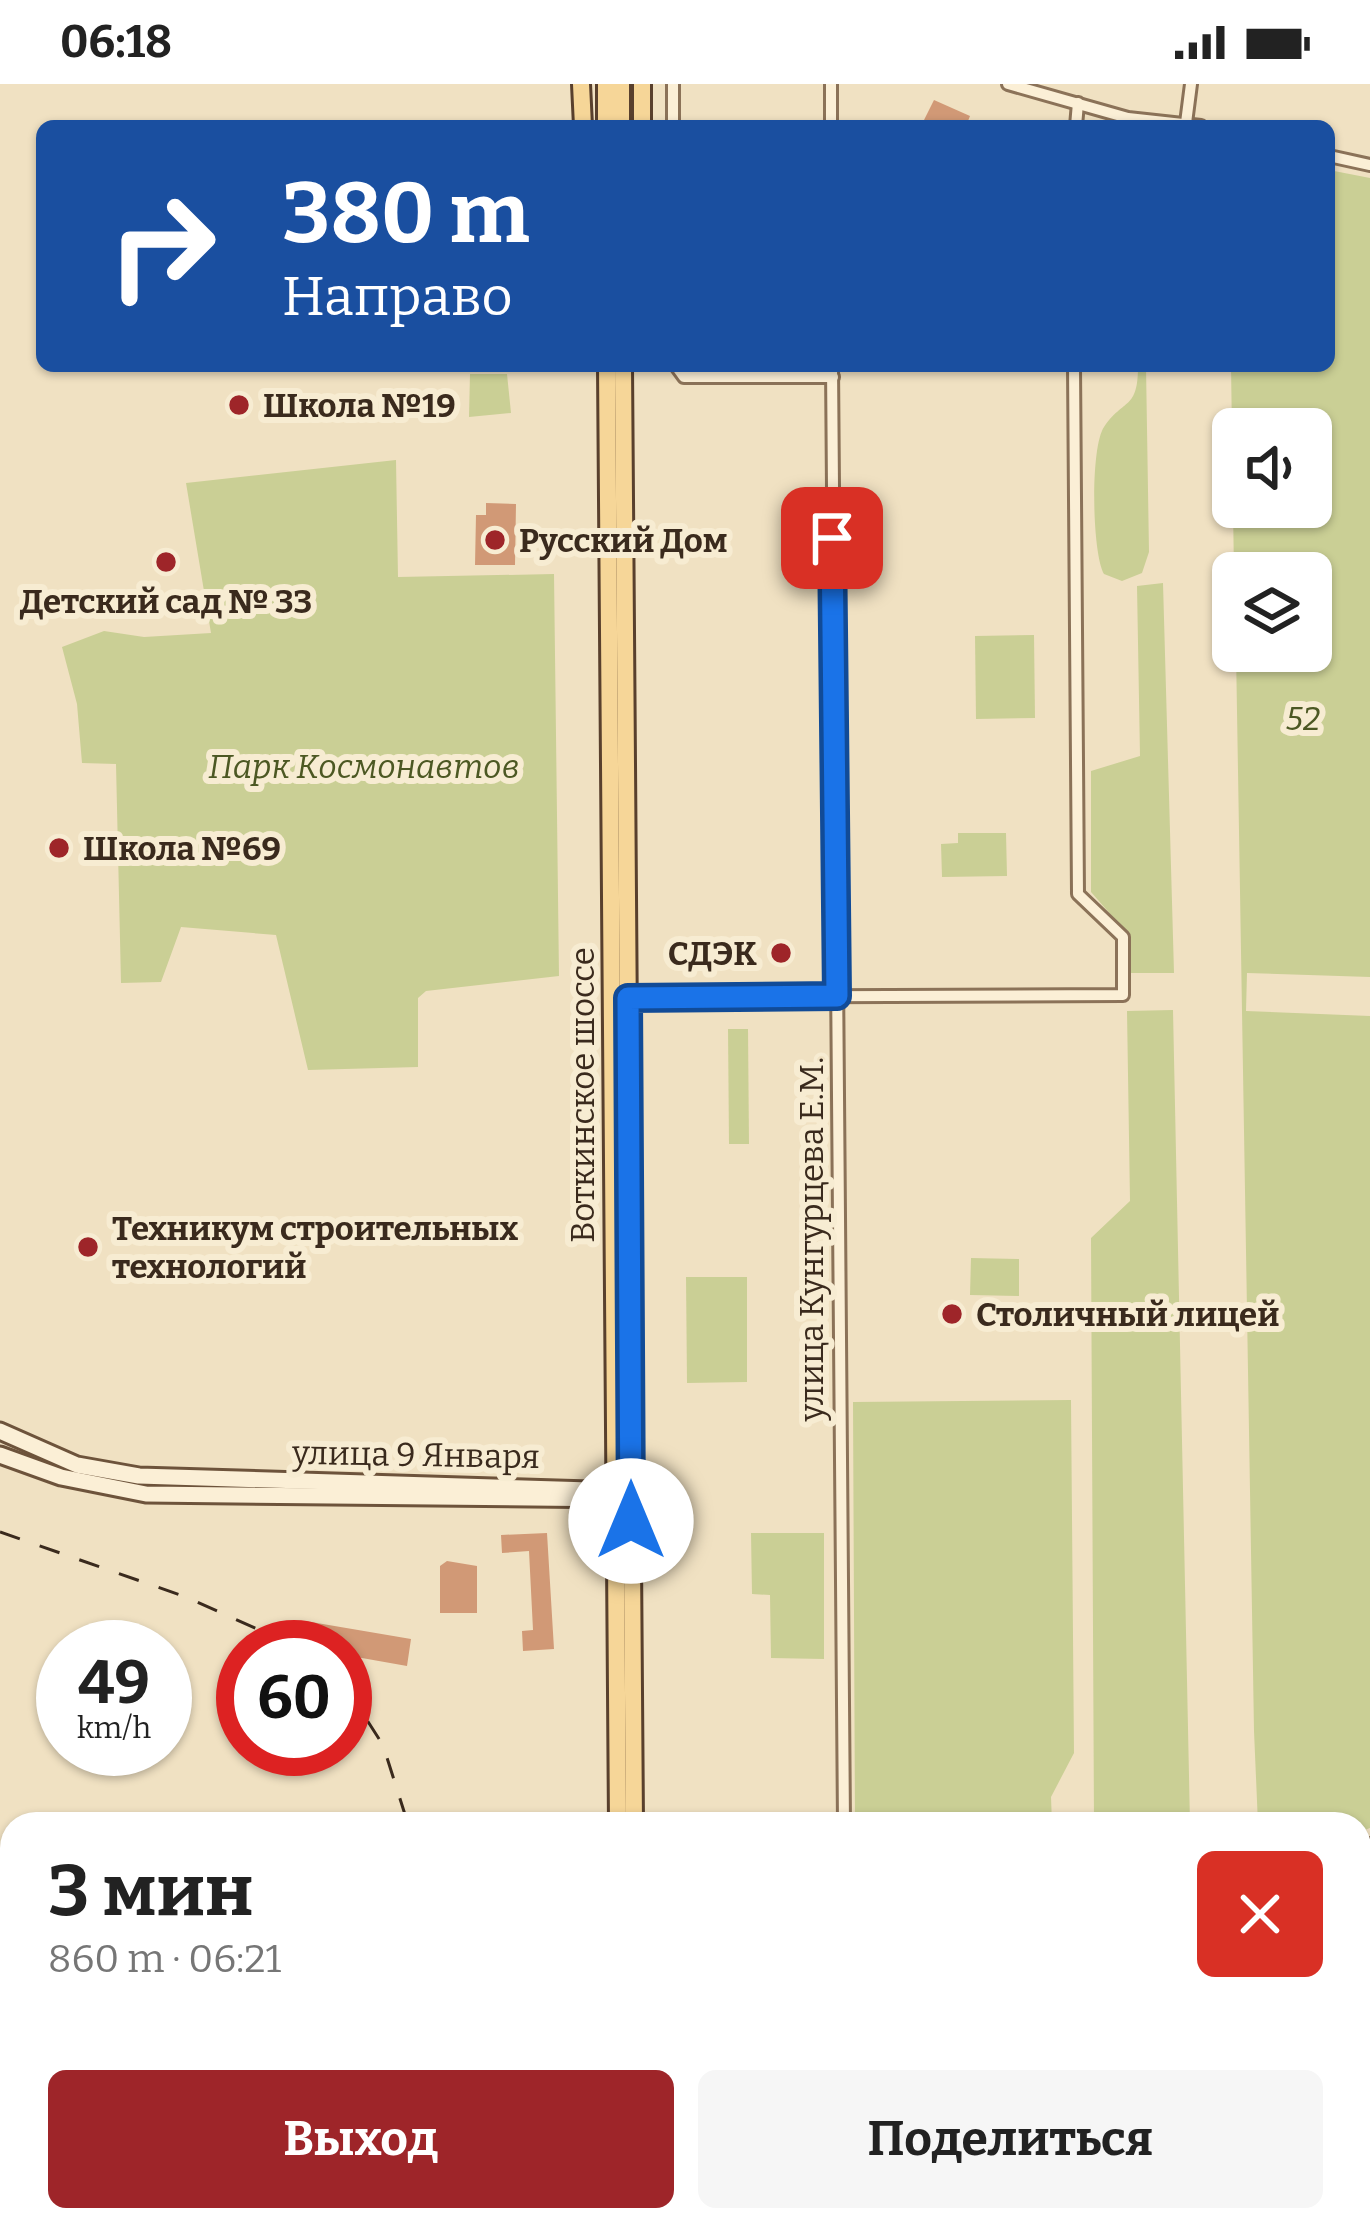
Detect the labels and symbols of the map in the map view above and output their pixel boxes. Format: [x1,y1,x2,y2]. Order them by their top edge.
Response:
place label: Школа №19 [263,386,456,426]
marker: Школа №19 [226,392,252,418]
pin [781,487,883,589]
place label: Русский Дом [519,521,727,561]
marker: Русский Дом [482,527,508,553]
marker: Детский сад № 33 [153,549,179,575]
place label: Детский сад № 33 [20,582,312,622]
park label: 52 [1286,699,1320,739]
park label: Парк Космонавтов [208,747,520,787]
place label: Школа №69 [83,829,281,869]
marker: Школа №69 [46,835,72,861]
place label: СДЭК [668,934,757,974]
marker: СДЭК [768,940,794,966]
street label: Воткинское шоссе [563,947,603,1243]
street label: улица Кунгурцева Е.М. [792,1057,832,1422]
place label: Техникум строительных технологий [112,1209,518,1287]
marker: Техникум строительных технологий [75,1234,101,1260]
place label: Столичный лицей [976,1295,1279,1335]
marker: Столичный лицей [939,1301,965,1327]
street label: улица 9 Января [291,1433,540,1477]
position arrow [568,1458,694,1584]
speed limit sign: 60 [216,1620,372,1776]

